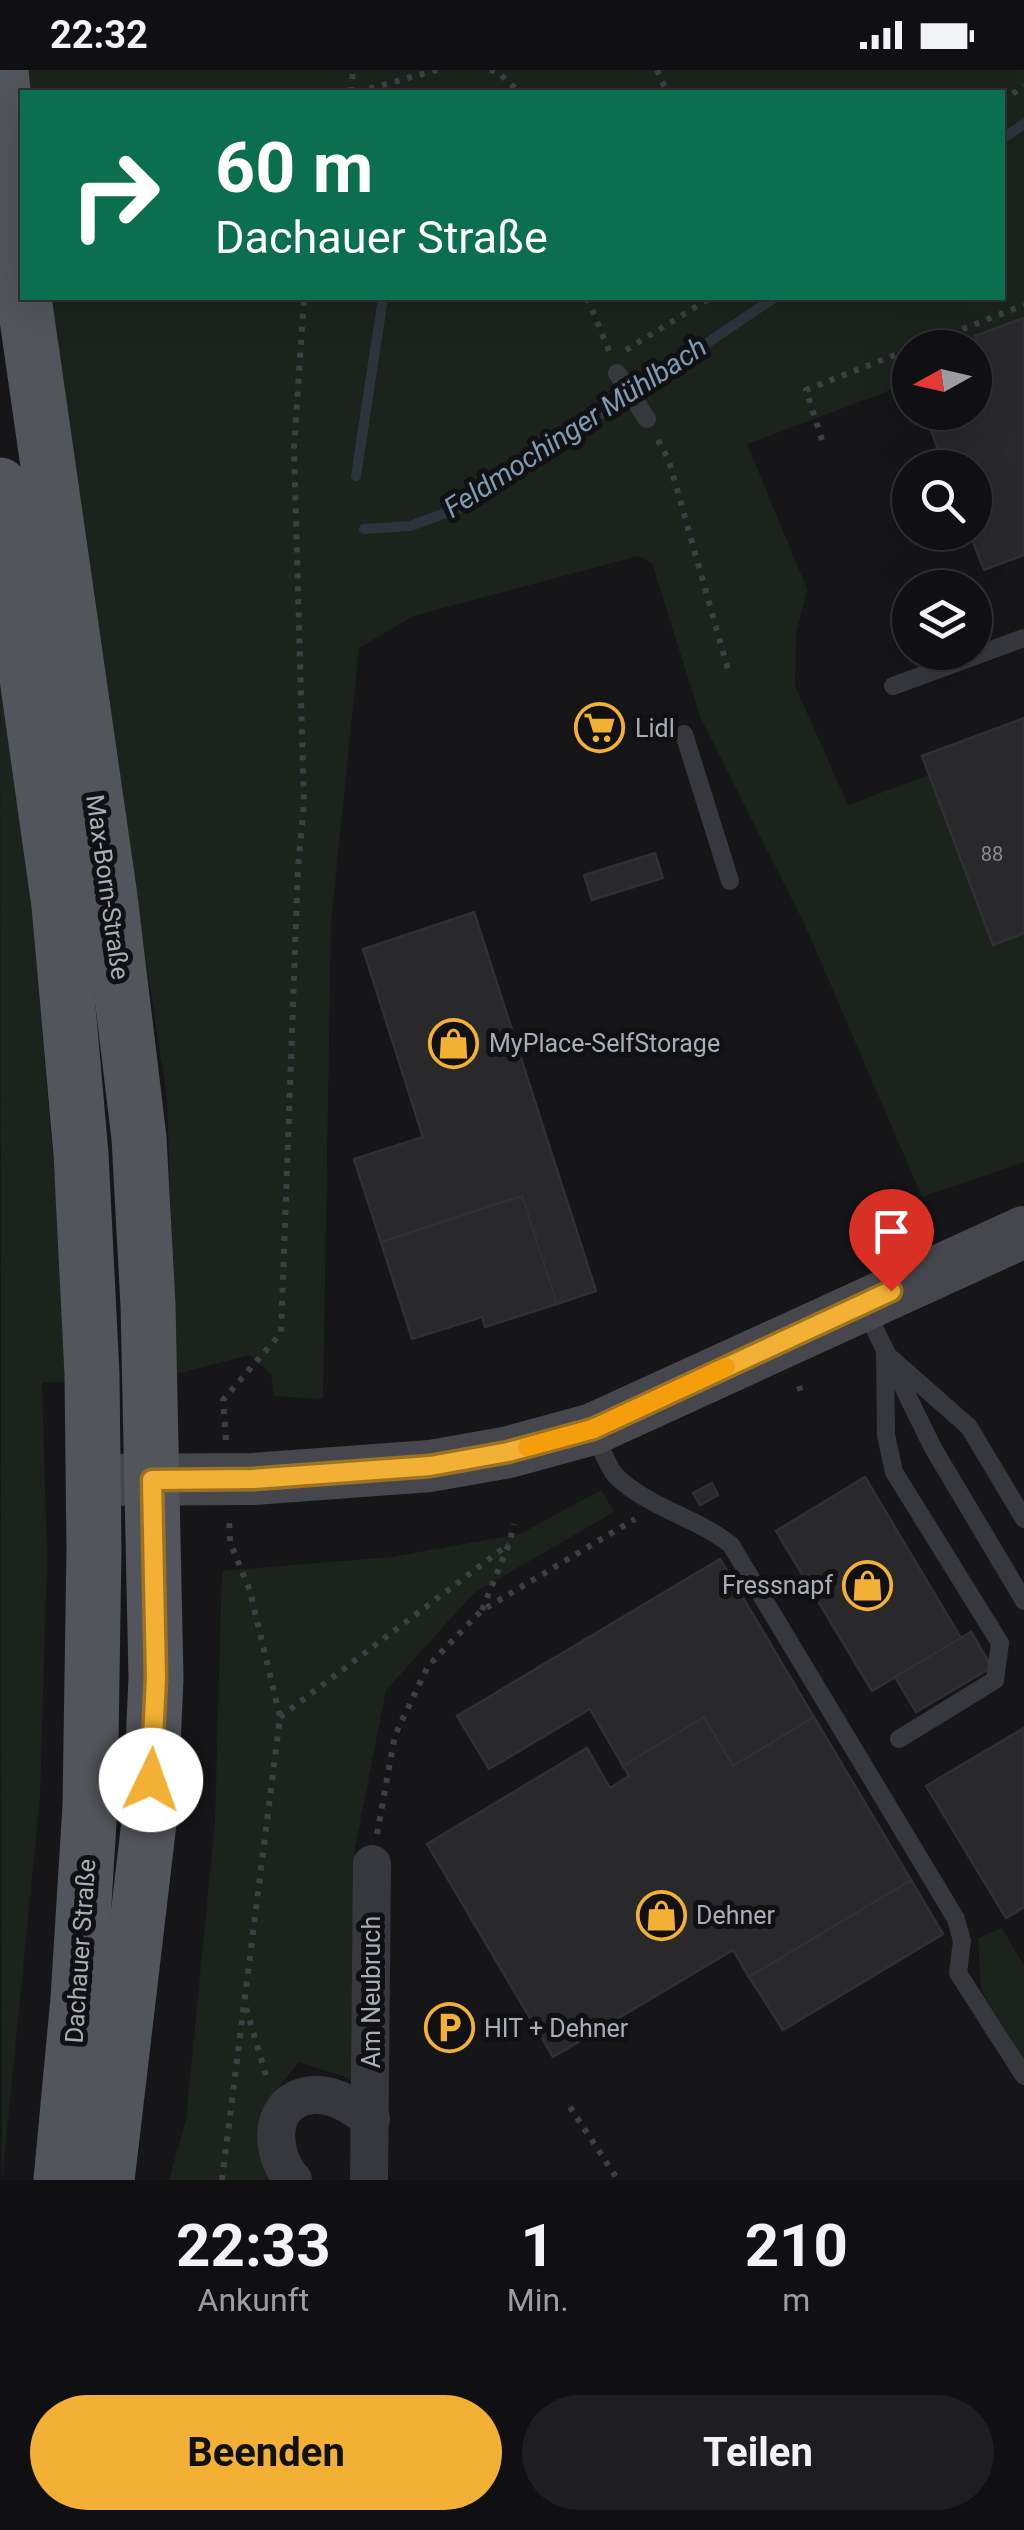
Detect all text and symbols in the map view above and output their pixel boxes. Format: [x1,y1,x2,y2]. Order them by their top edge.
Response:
text: 22:32 [50,13,148,57]
text: 60 m [215,127,373,209]
icon: right [50,130,180,260]
text: Dachauer Straße [215,211,548,264]
water label: Feldmochinger Mühlbach [438,330,713,525]
north arrow [892,330,992,430]
map controls [892,330,992,670]
button: search [892,450,992,550]
button: layers [892,570,992,670]
supermarket icon: Lidl [574,702,626,754]
place label: Lidl [635,714,675,743]
street label: Max-Born-Straße [80,793,135,981]
house number: 88 [981,842,1003,866]
shop icon: MyPlace-SelfStorage [428,1017,480,1069]
place label: MyPlace-SelfStorage [489,1029,720,1058]
pin [849,1189,934,1292]
icon: arrive [864,1204,919,1259]
shop icon: Fressnapf [842,1559,894,1611]
place label: Fressnapf [722,1571,833,1600]
position arrow [99,1728,203,1832]
street label: Dachauer Straße [60,1858,101,2044]
shop icon: Dehner [635,1889,687,1941]
place label: Dehner [696,1901,775,1930]
street label: Am Neubruch [357,1916,386,2068]
parking icon: HIT + Dehner [423,2002,475,2054]
place label: HIT + Dehner [484,2014,629,2043]
text: 22:33 [176,2210,331,2281]
text: 1 [520,2210,555,2281]
text: 210 [745,2210,848,2281]
text: Ankunft [198,2281,309,2319]
text: Min. [507,2281,569,2319]
text: m [782,2281,810,2319]
button: Beenden [30,2395,502,2510]
button: Teilen [522,2395,994,2510]

